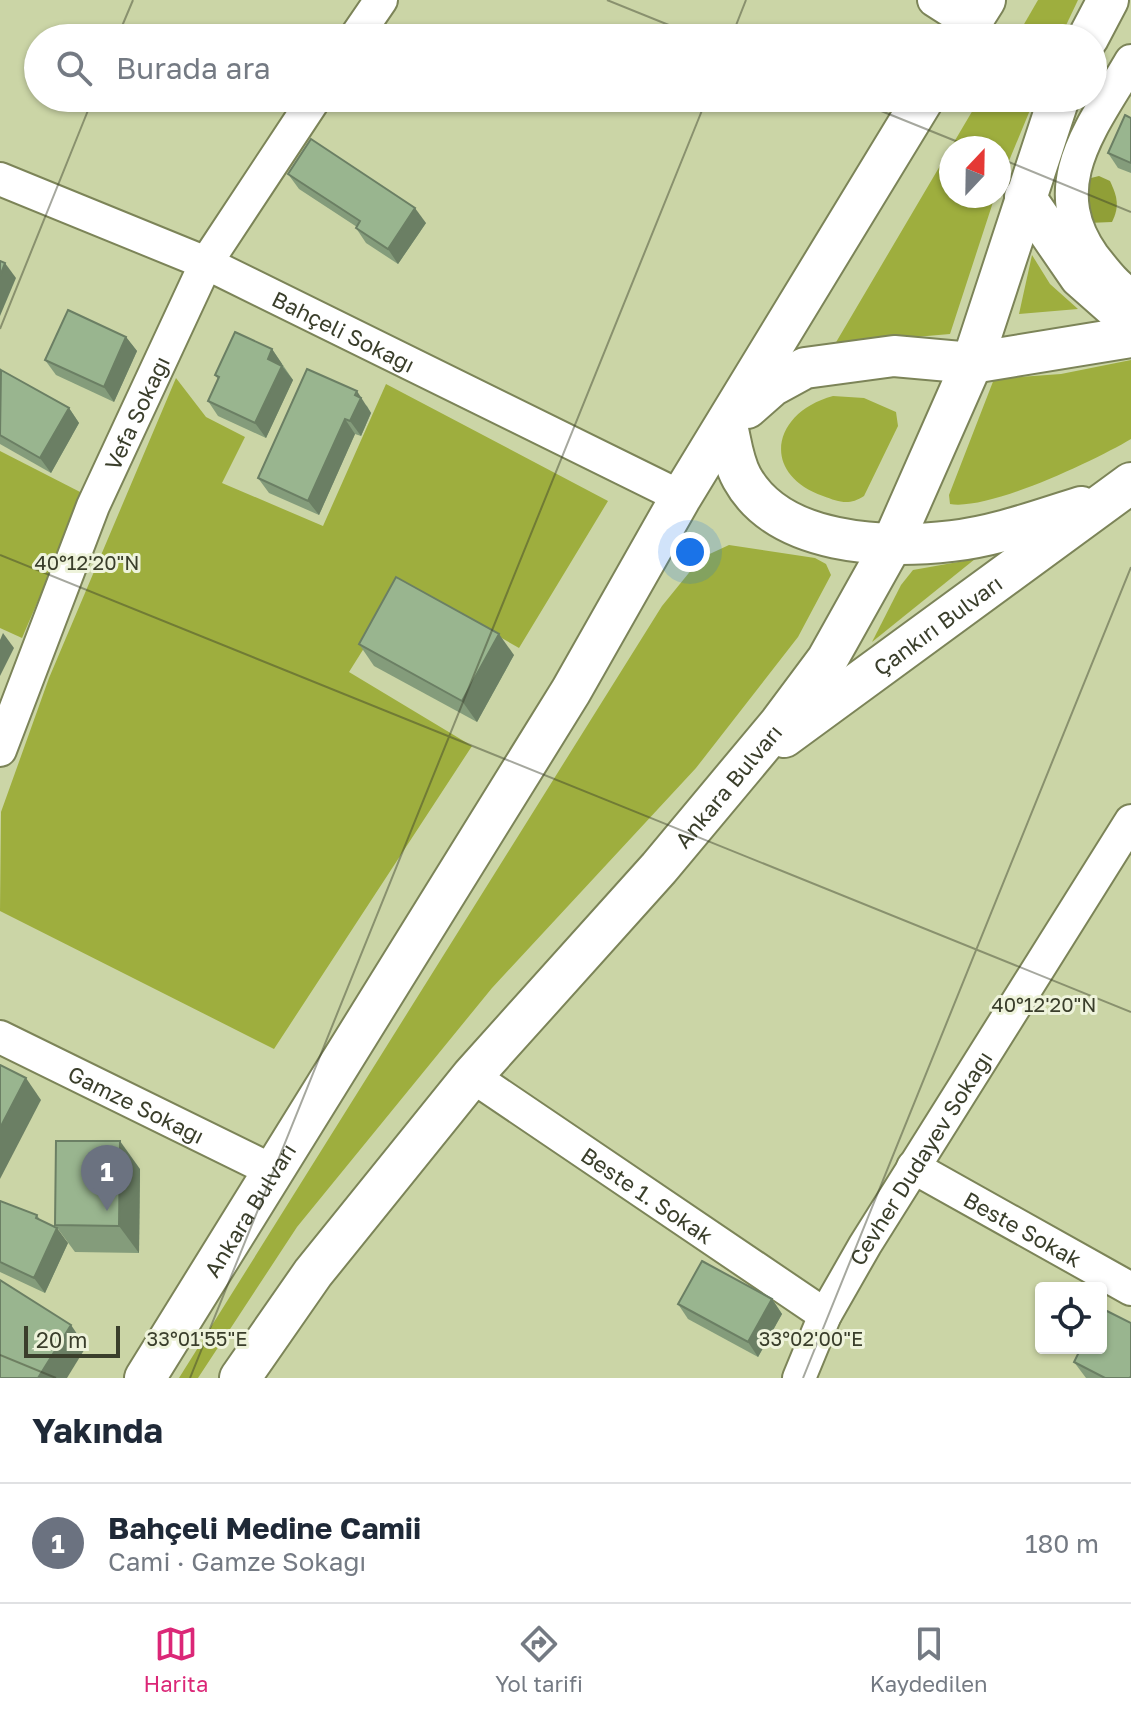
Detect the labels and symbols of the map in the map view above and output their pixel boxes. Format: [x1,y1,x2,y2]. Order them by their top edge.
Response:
north arrow [939,136,1011,208]
street label: Bahçeli Sokağı [268,284,419,377]
street label: Vefa Sokağı [98,351,175,474]
your location [670,532,710,572]
text: 40°12'20"N [34,550,140,574]
street label: Çankırı Bulvarı [868,569,1007,681]
street label: Ankara Bulvarı [668,718,787,853]
text: 40°12'20"N [991,992,1097,1016]
street label: Cevher Dudayev Sokağı [843,1045,997,1270]
street label: Gamze Sokağı [64,1059,209,1149]
street label: Ankara Bulvarı [198,1138,301,1282]
street label: Beste 1. Sokak [576,1141,719,1249]
pin: 1 [81,1145,133,1211]
street label: Beste Sokak [959,1185,1087,1272]
scale bar [24,1322,120,1358]
text: 33°01'55"E [147,1326,247,1350]
text: 33°02'00"E [759,1326,863,1350]

